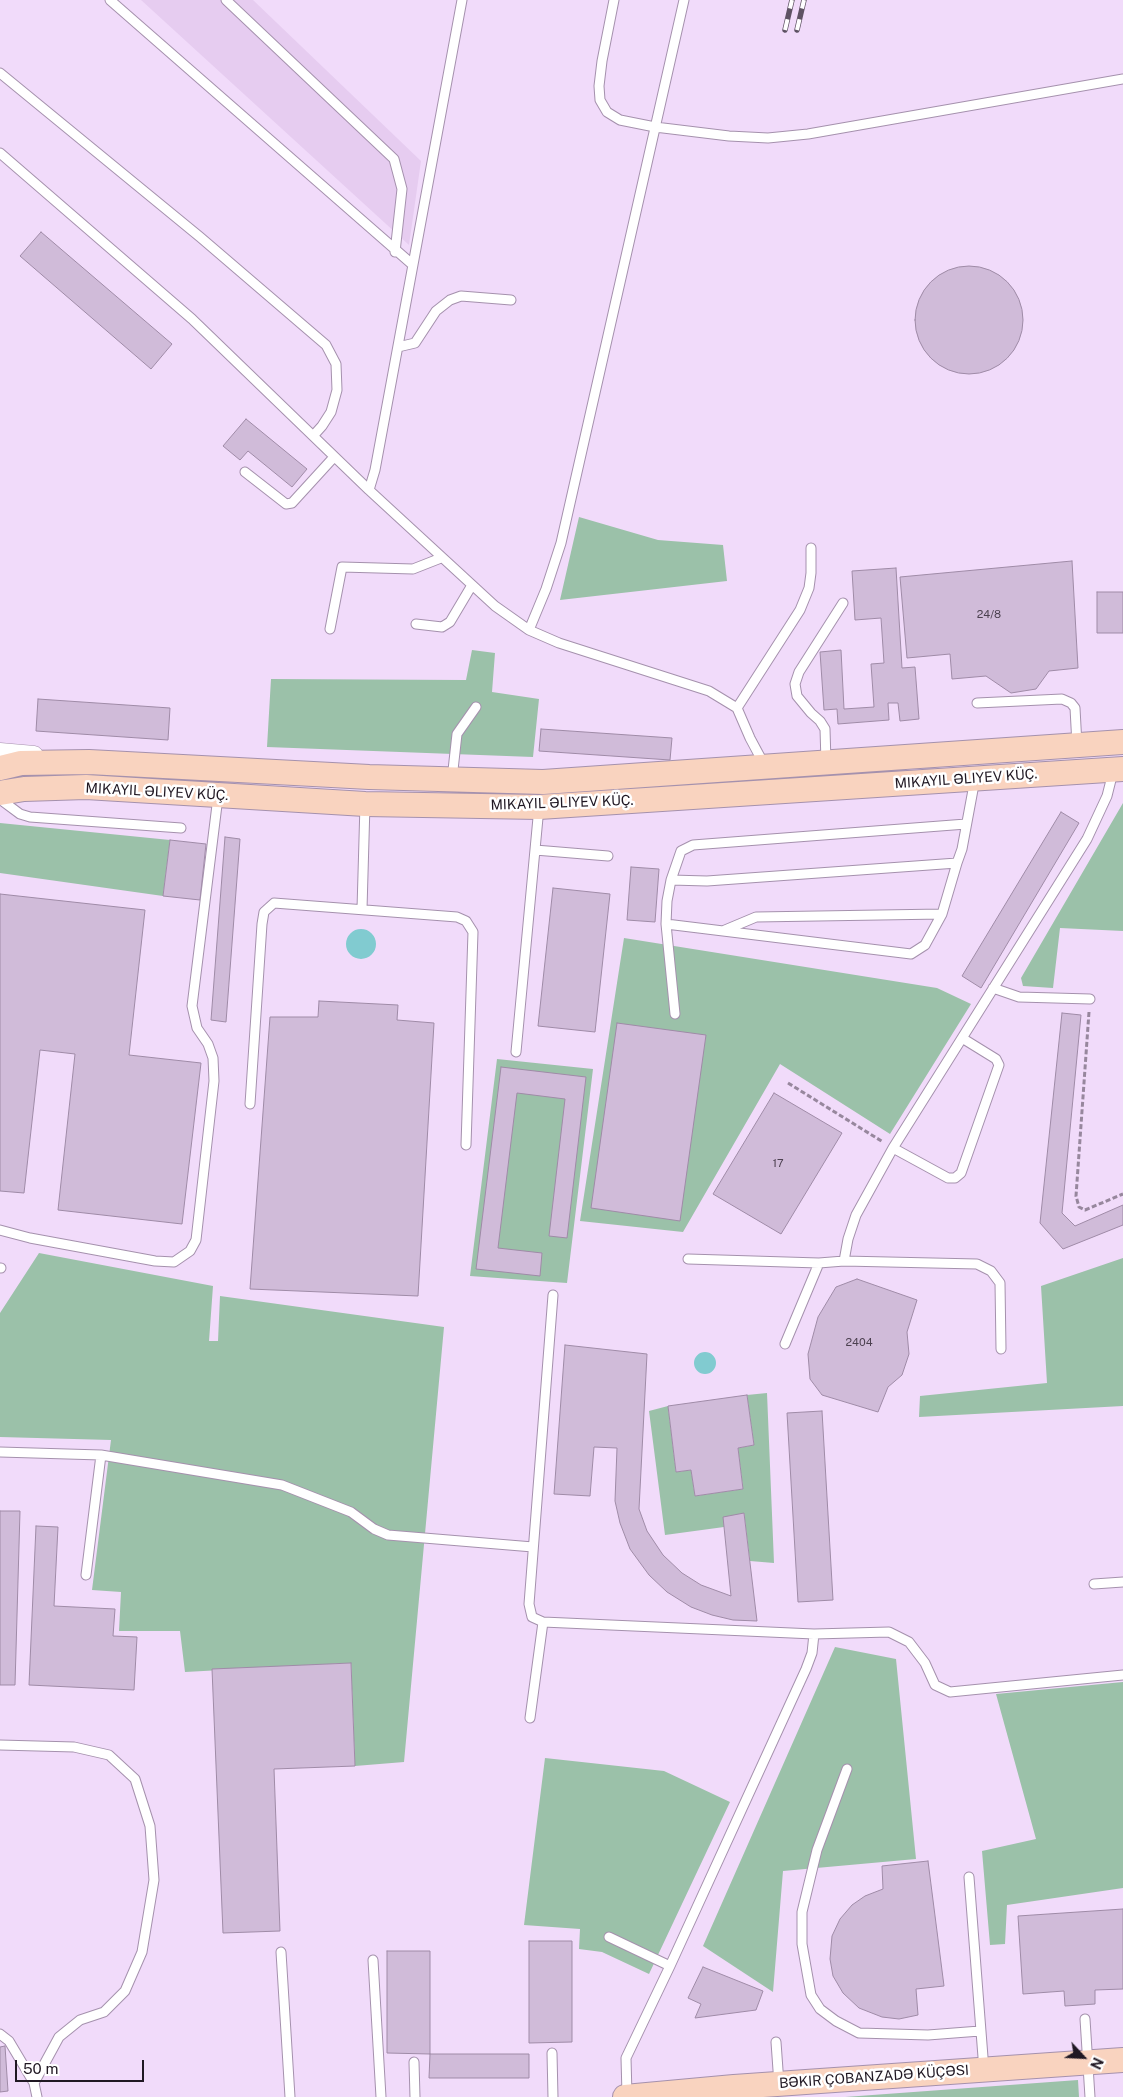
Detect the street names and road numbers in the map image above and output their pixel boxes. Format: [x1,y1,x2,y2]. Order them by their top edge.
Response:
street label: MIKAYIL ƏLIYEV KÜÇ. [894,766,1038,792]
street label: MIKAYIL ƏLIYEV KÜÇ. [85,780,229,804]
street label: MIKAYIL ƏLIYEV KÜÇ. [490,792,634,814]
street label: BƏKIR ÇOBANZADƏ KÜÇƏSI [779,2062,969,2092]

